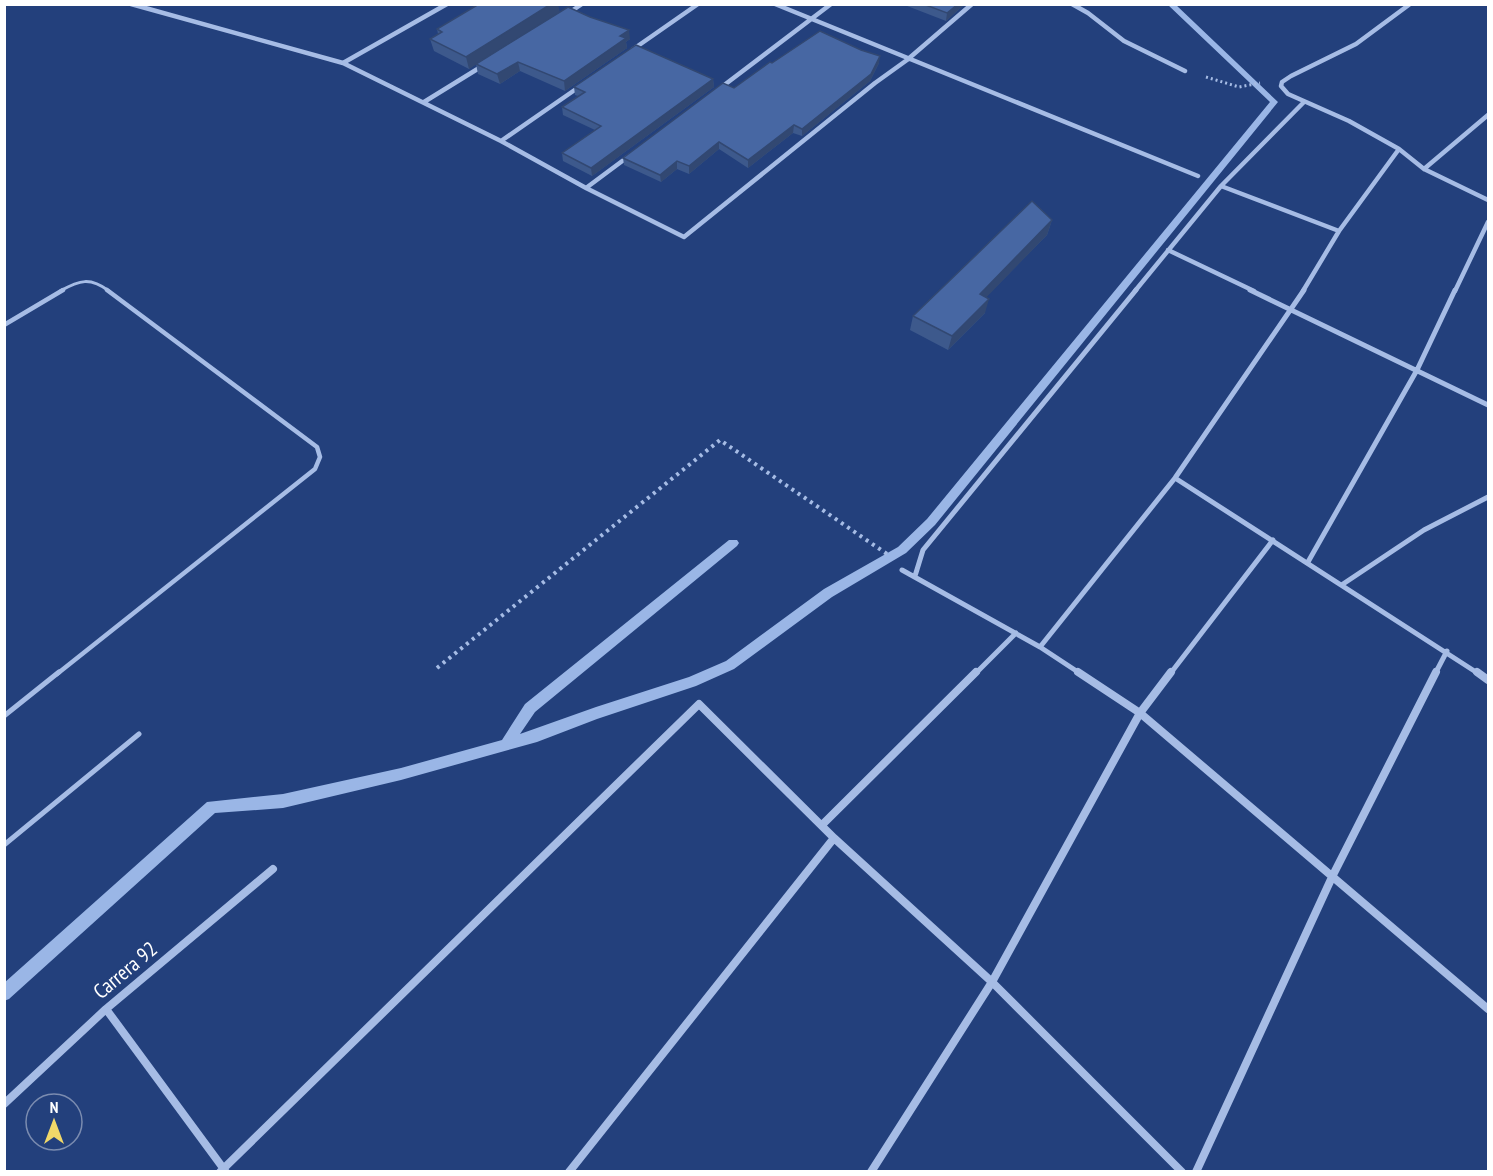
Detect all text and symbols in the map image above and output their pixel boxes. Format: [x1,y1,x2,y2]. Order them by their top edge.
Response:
street label: Carrera 92 [87,935,163,1005]
north arrow [24,1092,84,1152]
text: N [50,1097,58,1117]

